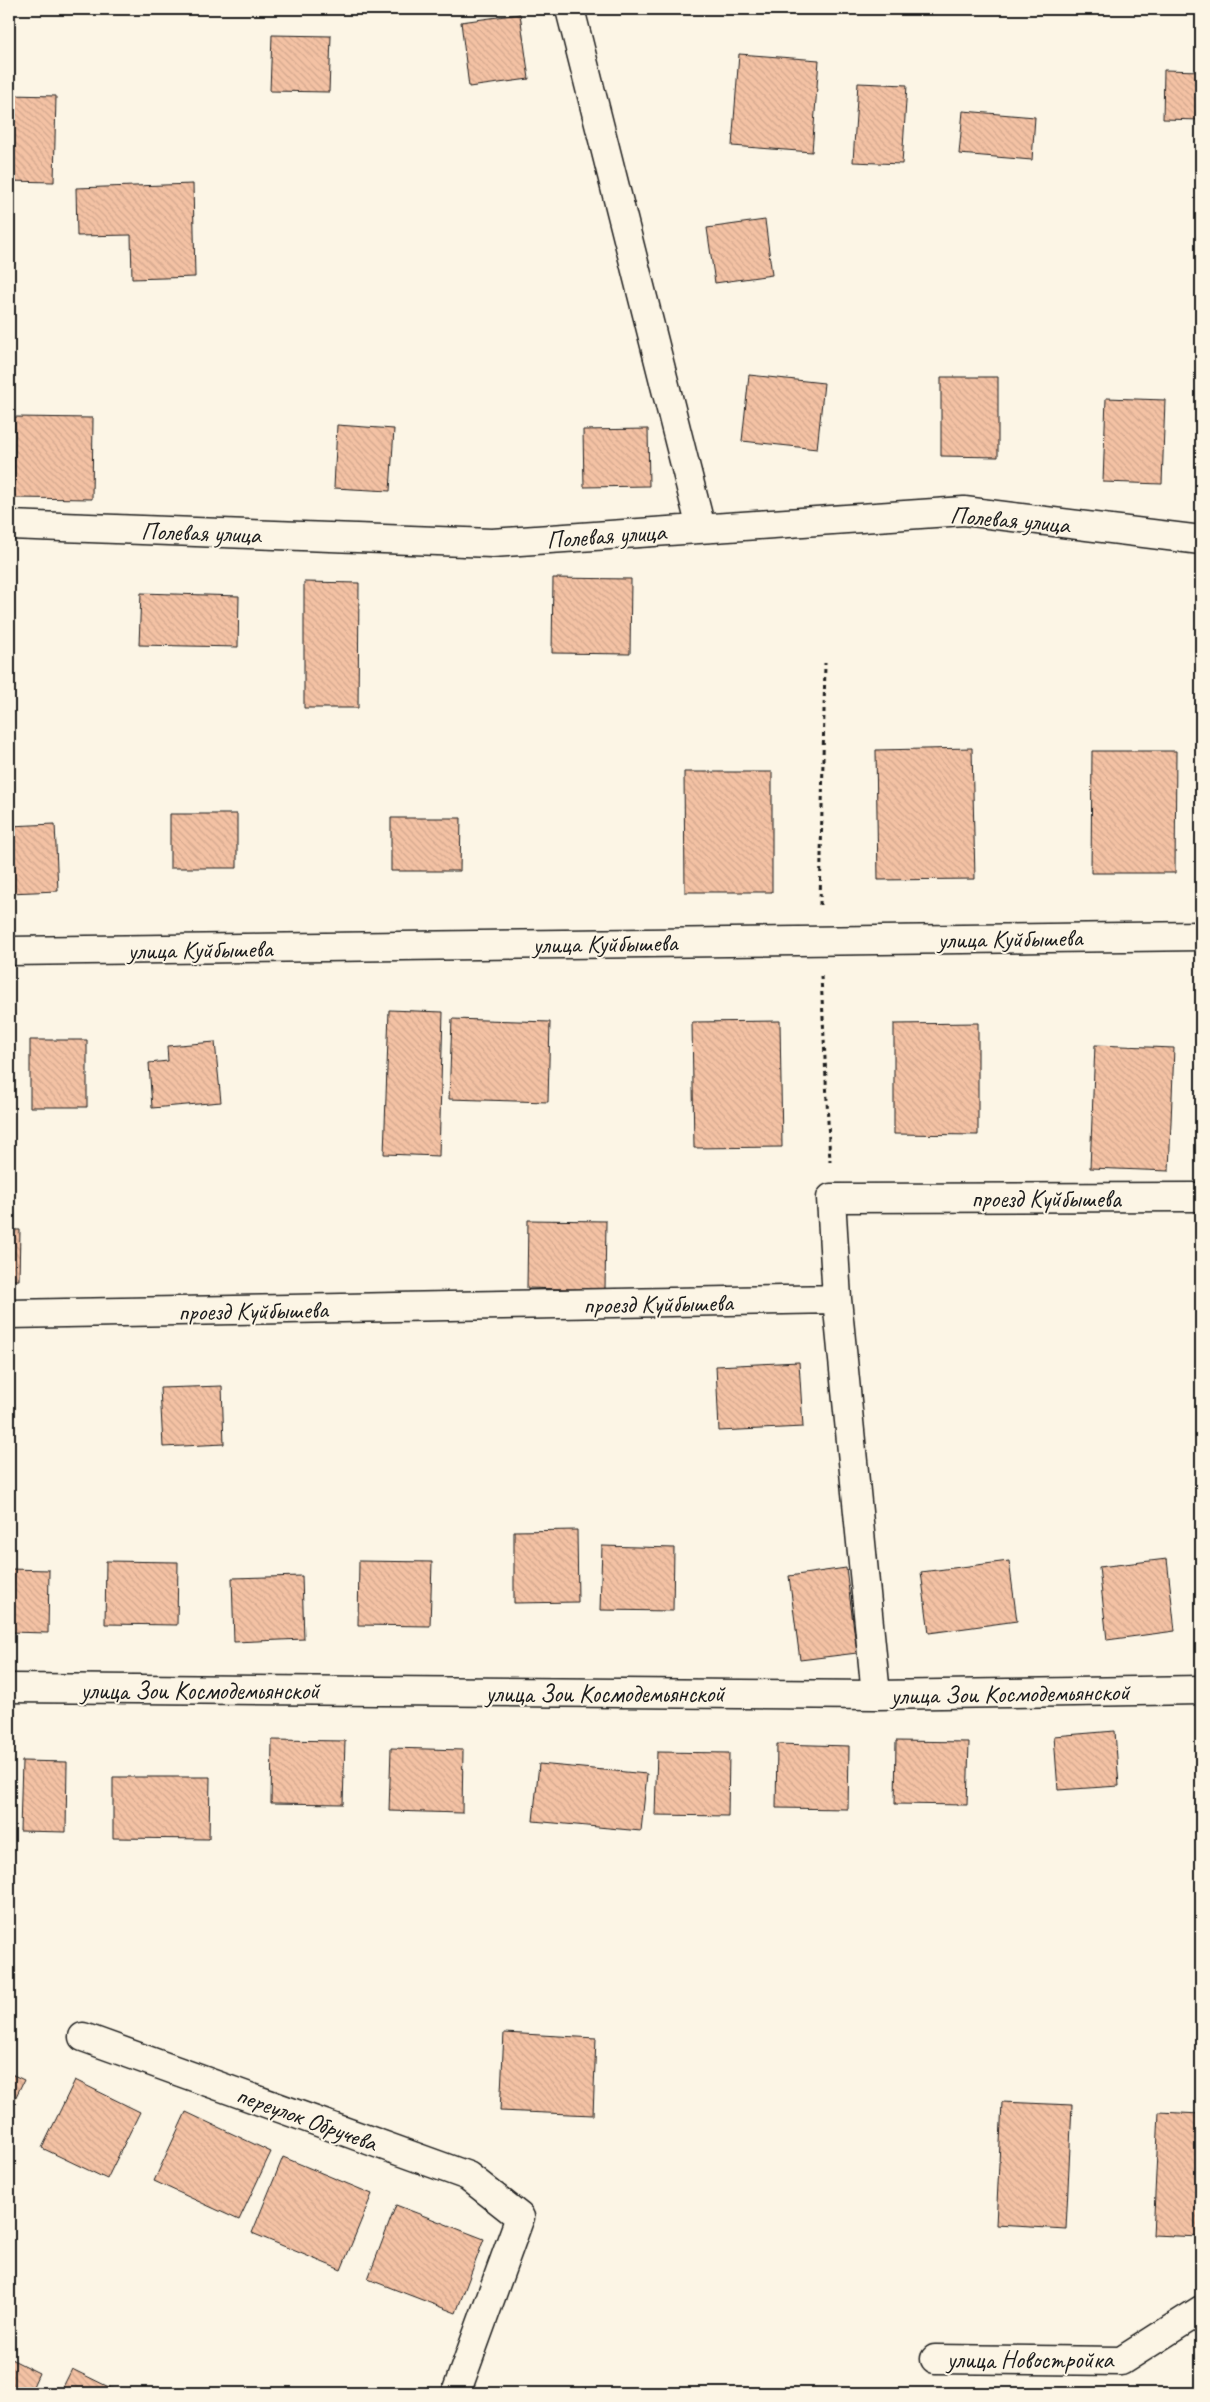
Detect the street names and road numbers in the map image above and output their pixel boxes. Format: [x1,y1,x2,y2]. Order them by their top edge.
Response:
street label: Полевая улица [949,499,1073,541]
street label: Полевая улица [141,515,263,551]
street label: Полевая улица [545,516,669,556]
street label: улица Куйбышева [935,922,1085,956]
street label: улица Куйбышева [530,927,680,961]
street label: улица Куйбышева [125,933,275,967]
street label: проезд Куйбышева [971,1183,1123,1215]
street label: проезд Куйбышева [583,1287,735,1321]
street label: проезд Куйбышева [178,1294,330,1328]
street label: улица Зои Космодемьянской [79,1675,321,1707]
street label: улица Зои Космодемьянской [888,1676,1131,1712]
street label: улица Зои Космодемьянской [484,1678,726,1710]
street label: переулок Обручева [232,2079,383,2160]
street label: улица Новостройка [945,2344,1115,2376]

